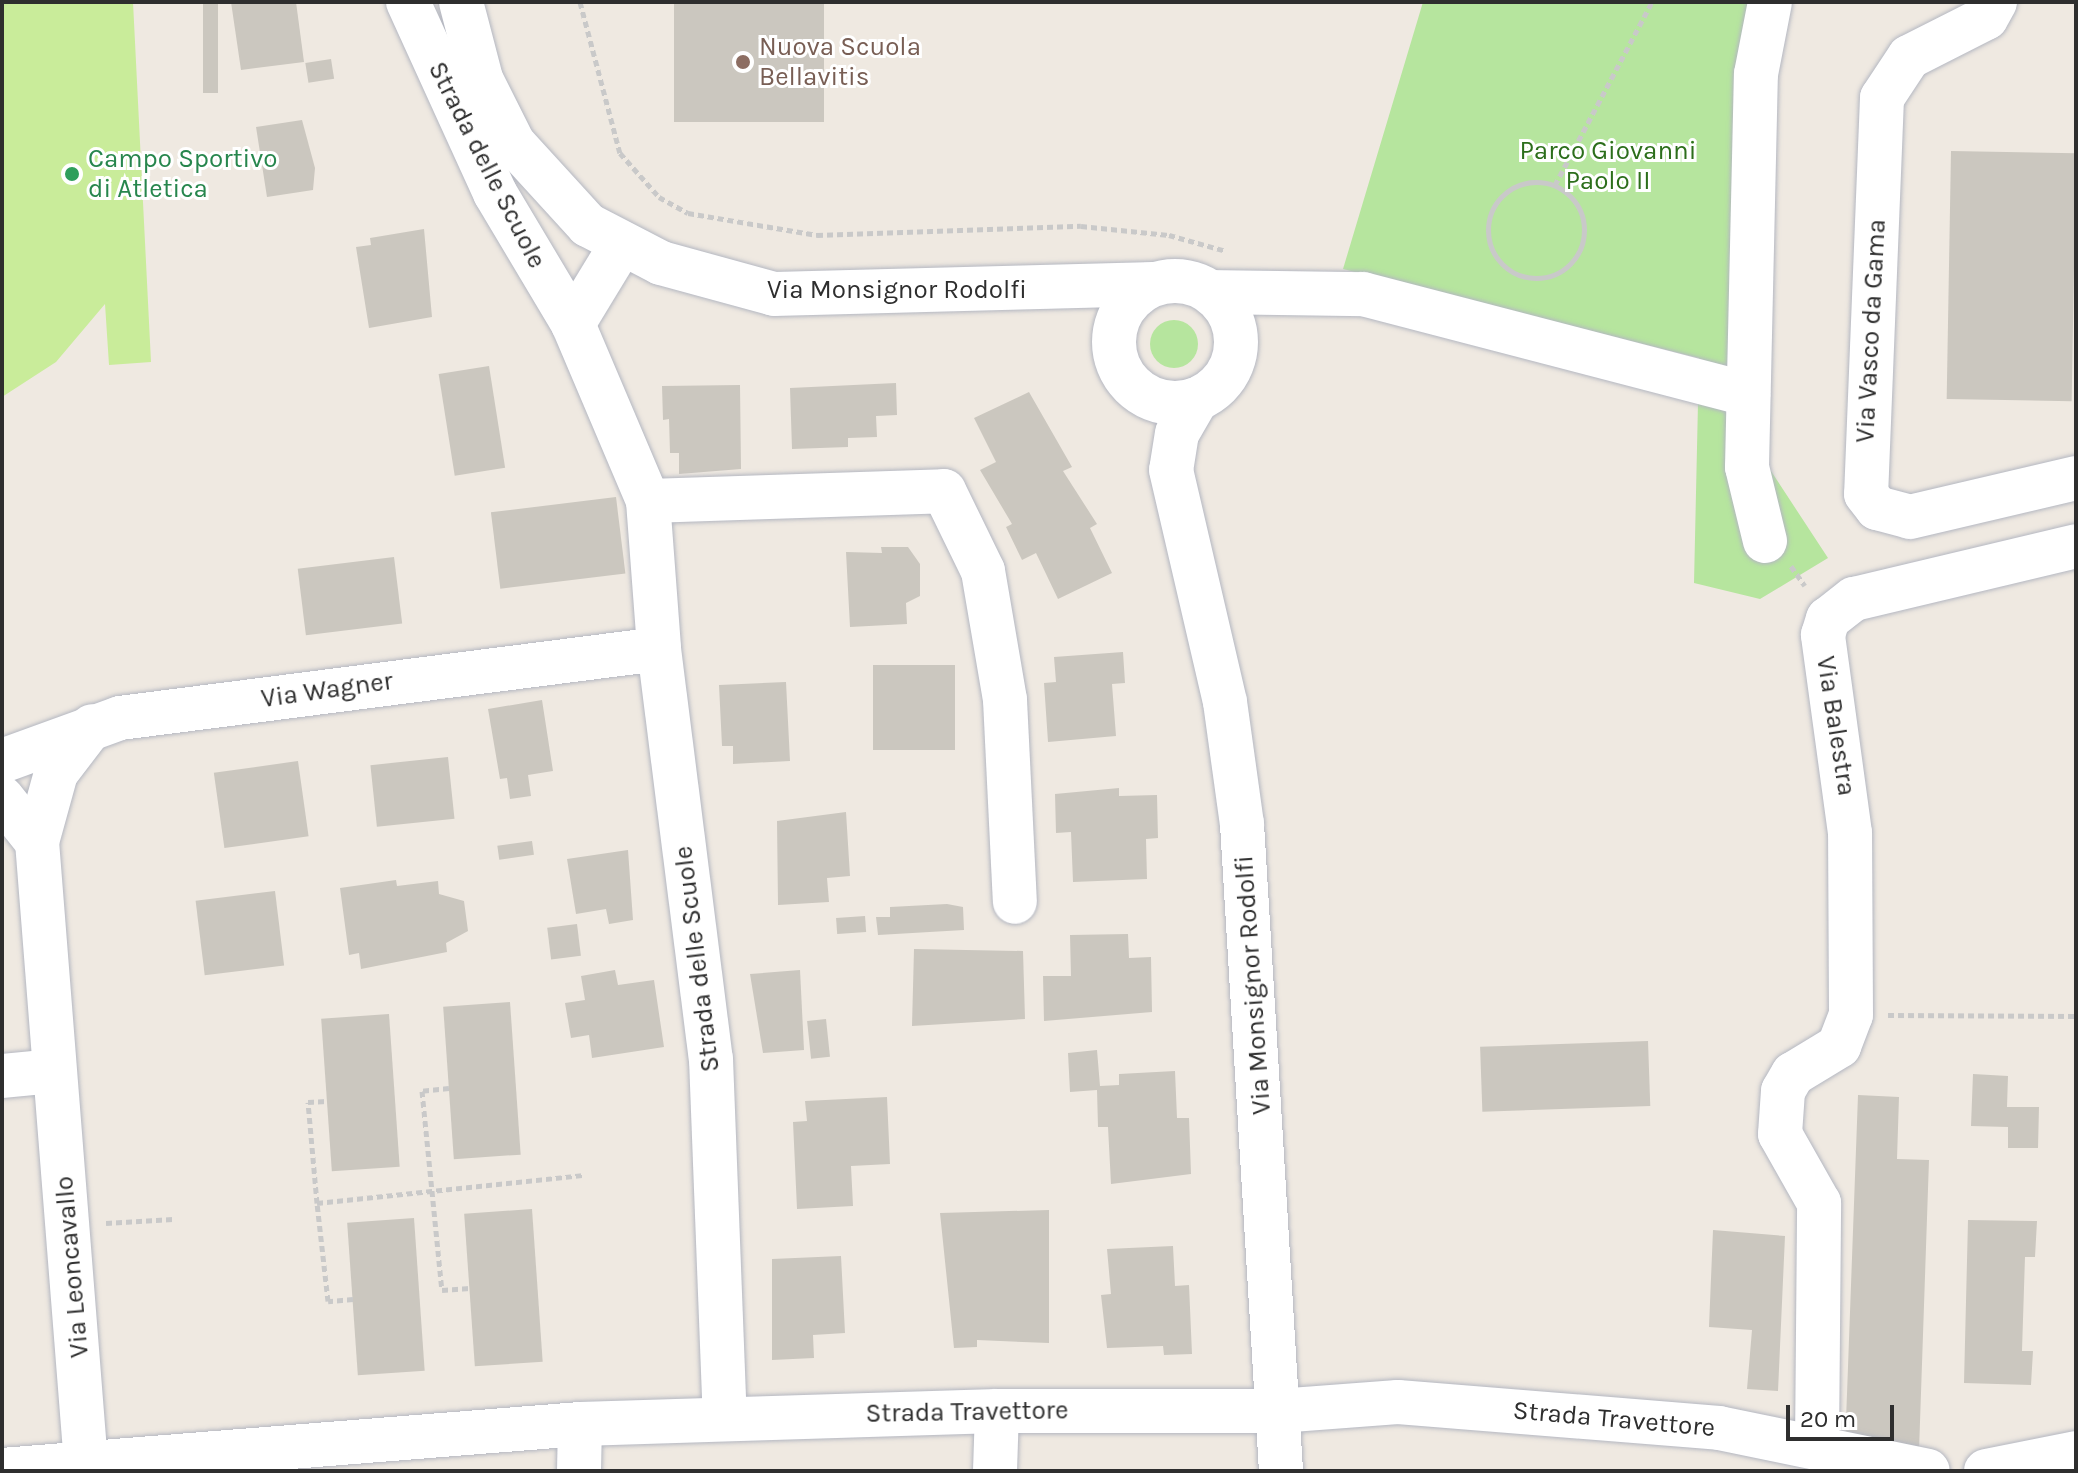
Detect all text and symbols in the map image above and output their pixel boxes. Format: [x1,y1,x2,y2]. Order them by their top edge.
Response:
place label: Nuova Scuola Bellavitis [759,31,921,92]
marker: Nuova Scuola Bellavitis [734,53,752,71]
street label: Strada delle Scuole [421,56,553,274]
park label: Parco Giovanni Paolo II [1519,135,1697,196]
place label: Campo Sportivo di Atletica [88,143,277,204]
marker: Campo Sportivo di Atletica [63,165,81,183]
street label: Via Vasco da Gama [1850,218,1892,444]
street label: Via Monsignor Rodolfi [767,274,1027,306]
street label: Via Balestra [1810,654,1862,798]
street label: Via Wagner [259,665,395,715]
street label: Strada delle Scuole [668,844,726,1074]
street label: Via Monsignor Rodolfi [1228,854,1278,1116]
street label: Via Leoncavallo [49,1175,95,1359]
scale bar [1790,1389,1898,1439]
street label: Strada Travettore [865,1395,1069,1429]
street label: Strada Travettore [1512,1395,1716,1443]
text: 20 m [1800,1405,1856,1433]

